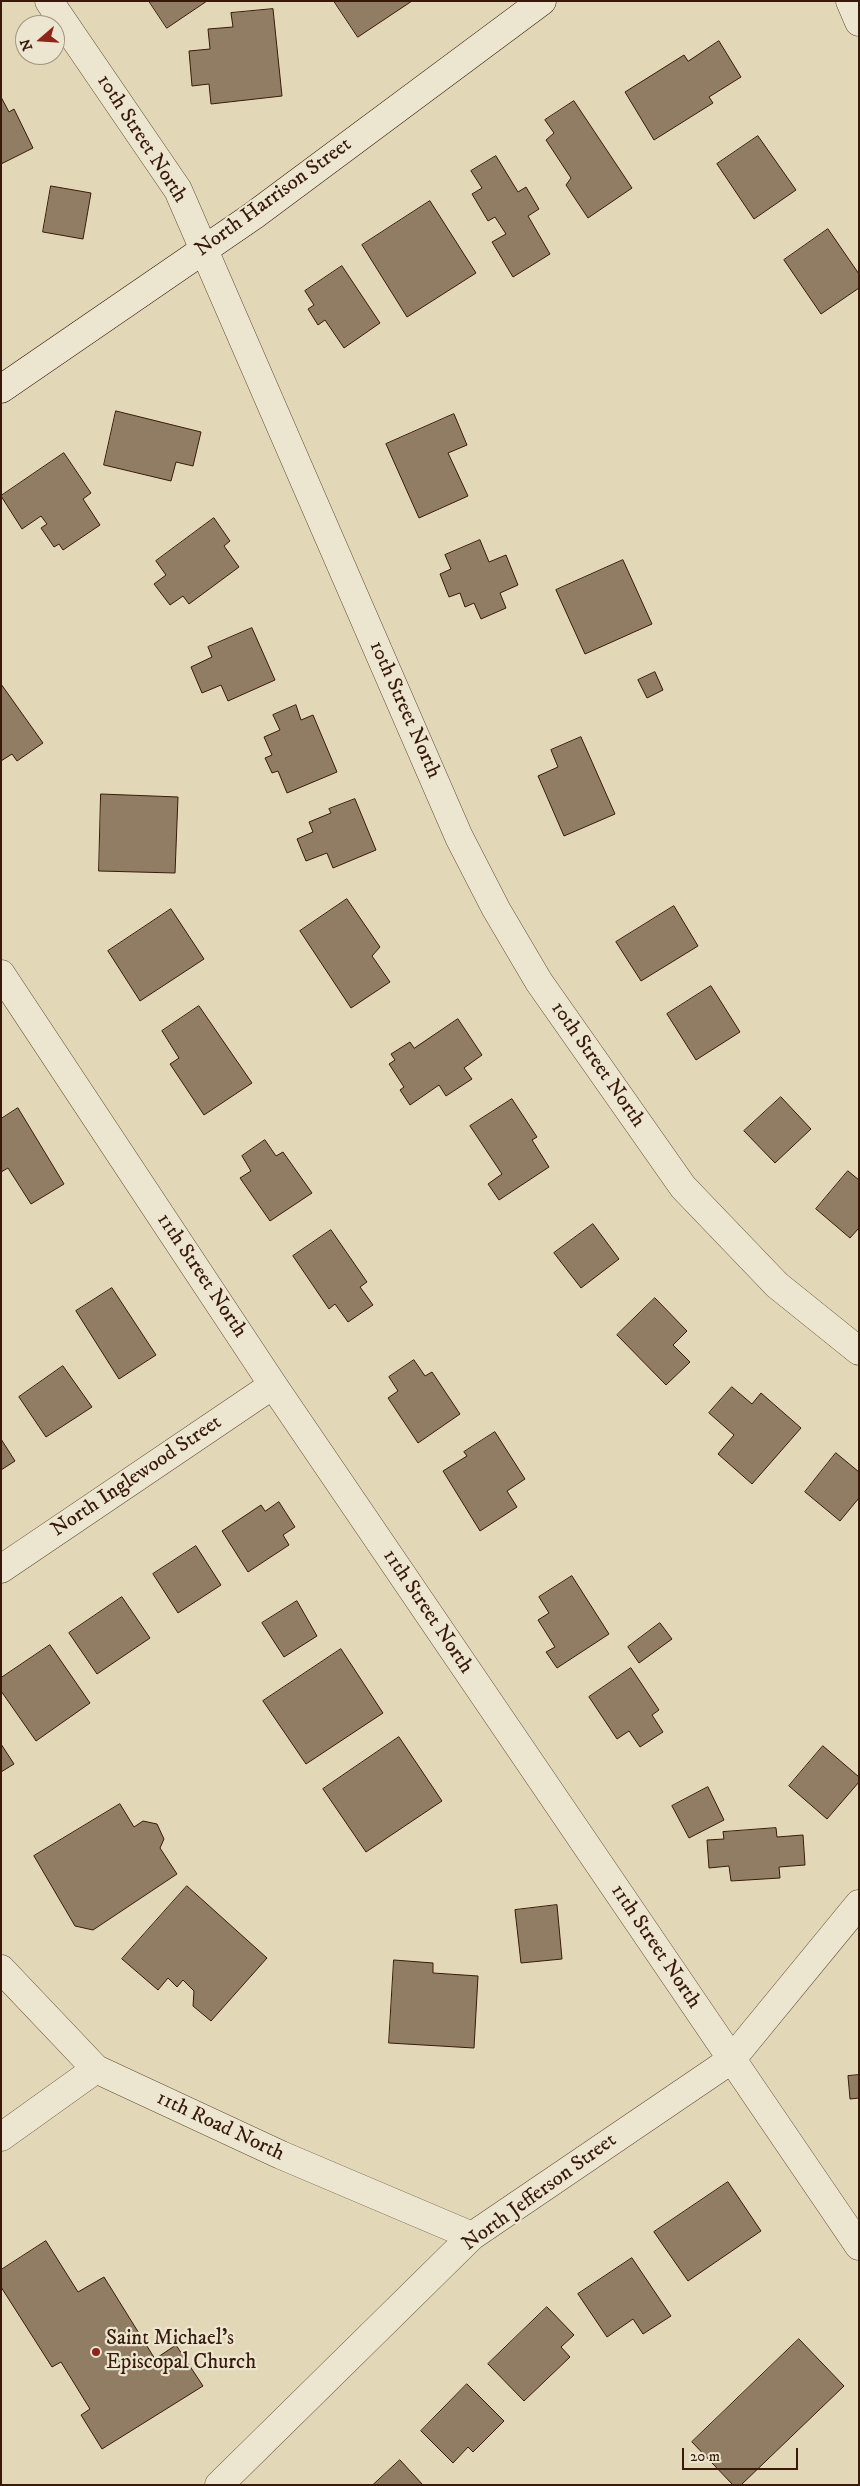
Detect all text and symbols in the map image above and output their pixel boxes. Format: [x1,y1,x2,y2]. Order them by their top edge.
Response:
north arrow [15,15,65,65]
text: N [16,36,37,53]
street label: 10th Street North [90,70,192,208]
street label: North Harrison Street [191,133,357,263]
street label: 10th Street North [362,637,446,783]
street label: 10th Street North [544,997,650,1133]
street label: 11th Street North [150,1209,252,1343]
street label: North Inglewood Street [47,1411,227,1543]
street label: 11th Street North [376,1545,478,1679]
street label: 11th Street North [604,1880,706,2014]
street label: 11th Road North [152,2086,288,2168]
street label: North Jefferson Street [458,2129,622,2257]
place label: Saint Michael's Episcopal Church [106,2327,256,2377]
marker: Saint Michael's Episcopal Church [90,2346,102,2358]
scale bar [685,2438,801,2470]
text: 20 m [690,2447,720,2466]

